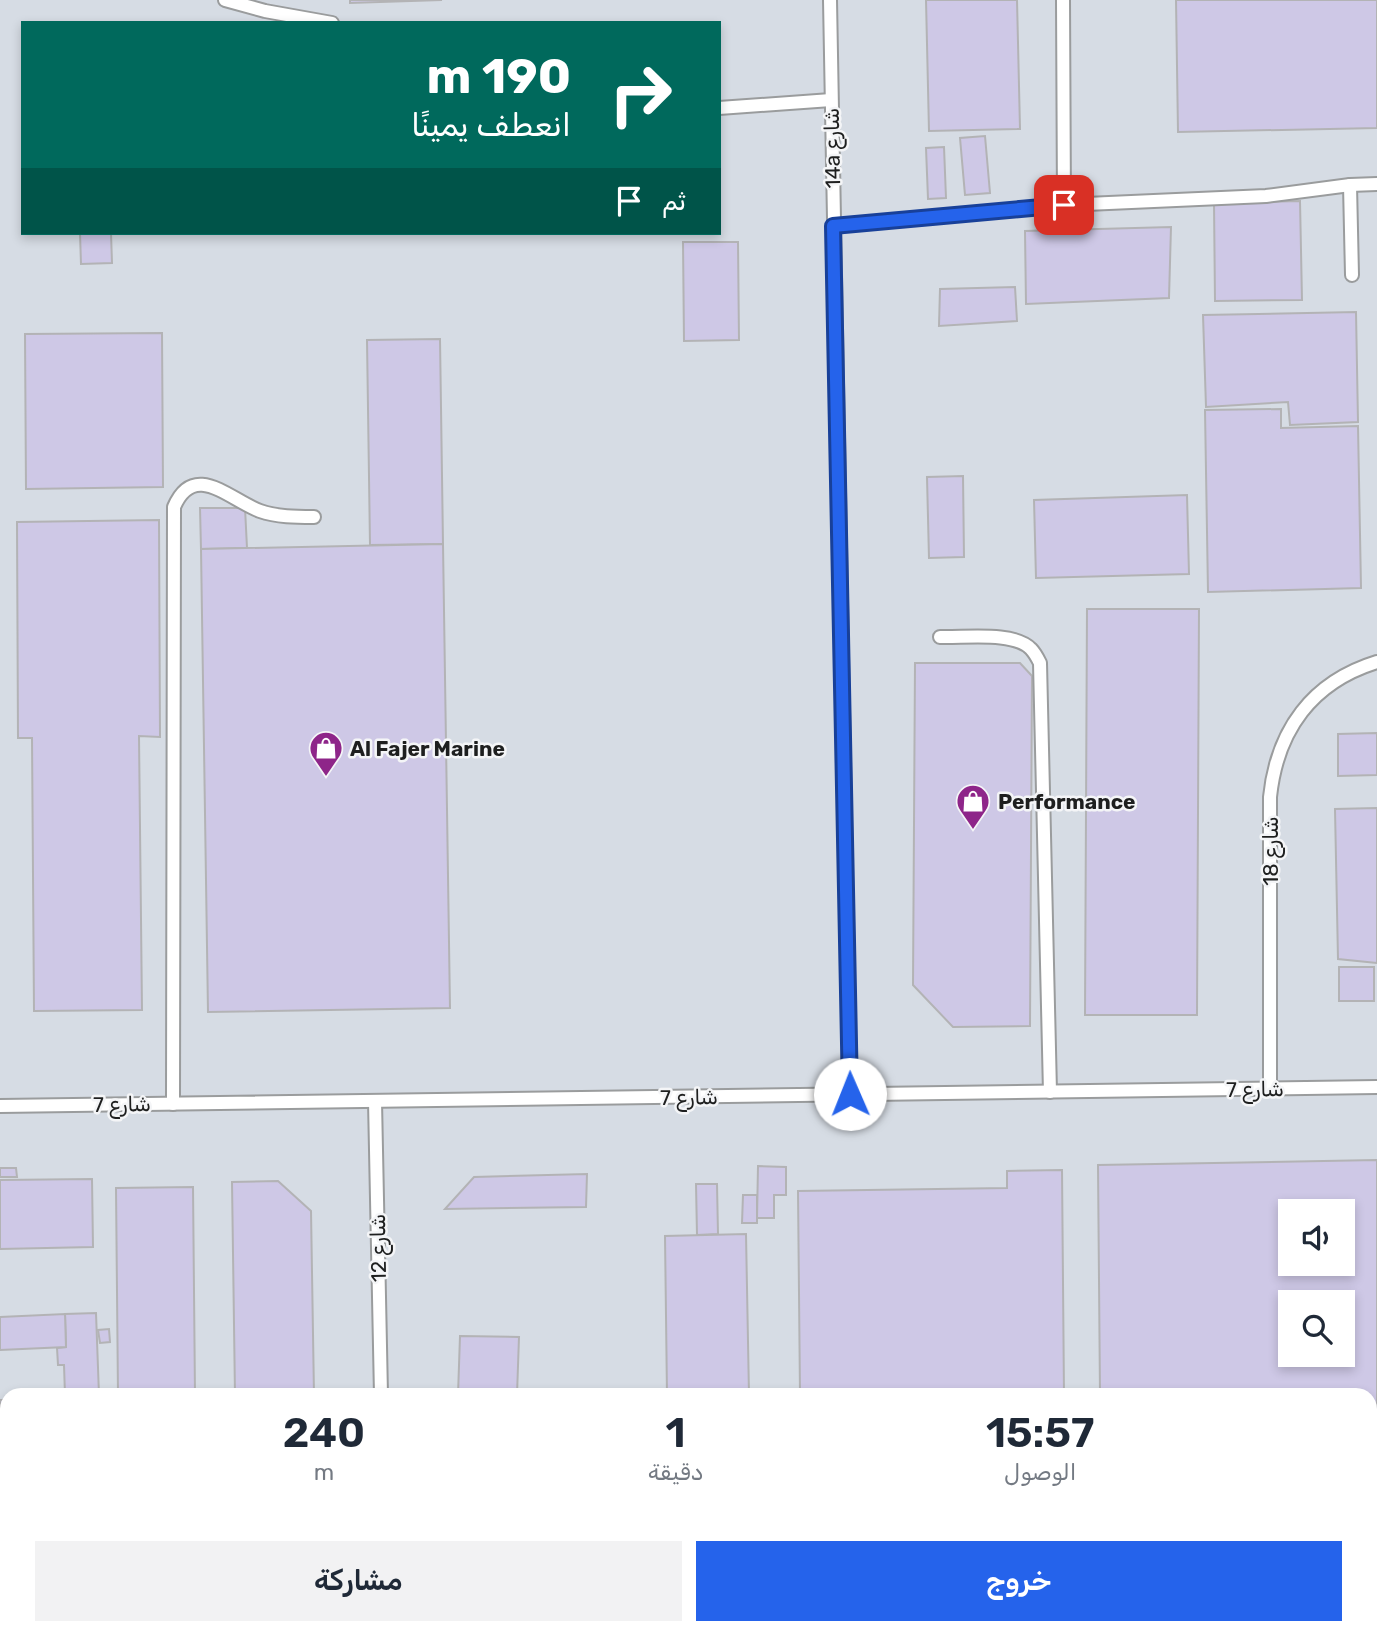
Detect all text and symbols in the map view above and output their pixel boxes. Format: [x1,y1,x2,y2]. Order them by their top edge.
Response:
text: 190 m [427,47,571,105]
icon: right [595,49,686,140]
text: انعطف يمينًا [411,106,571,144]
street label: 14a شارع [819,107,847,189]
pin [1034,175,1094,235]
icon: arrive [610,182,648,220]
text: ثم [662,186,686,217]
icon: arrive [1045,186,1083,224]
shop icon: Al Fajer Marine [307,729,345,778]
place label: Al Fajer Marine [350,736,505,761]
shop icon: Performance [954,782,992,831]
place label: Performance [998,789,1136,814]
street label: شارع 18 [1258,816,1285,886]
position arrow [813,1057,887,1131]
street label: شارع 7 [1226,1076,1284,1104]
street label: شارع 7 [660,1084,718,1112]
street label: شارع 7 [93,1091,151,1119]
map controls [1278,1199,1355,1367]
button: sound [1278,1199,1355,1276]
street label: شارع 12 [365,1214,393,1282]
button: search [1278,1290,1355,1367]
text: 240 [283,1408,365,1458]
text: 1 [665,1408,686,1458]
text: 15:57 [986,1408,1094,1458]
text: m [314,1458,334,1486]
text: دقيقة [648,1458,703,1486]
text: الوصول [1004,1458,1076,1486]
button: مشاركة [35,1541,682,1621]
button: خروج [696,1541,1342,1621]

